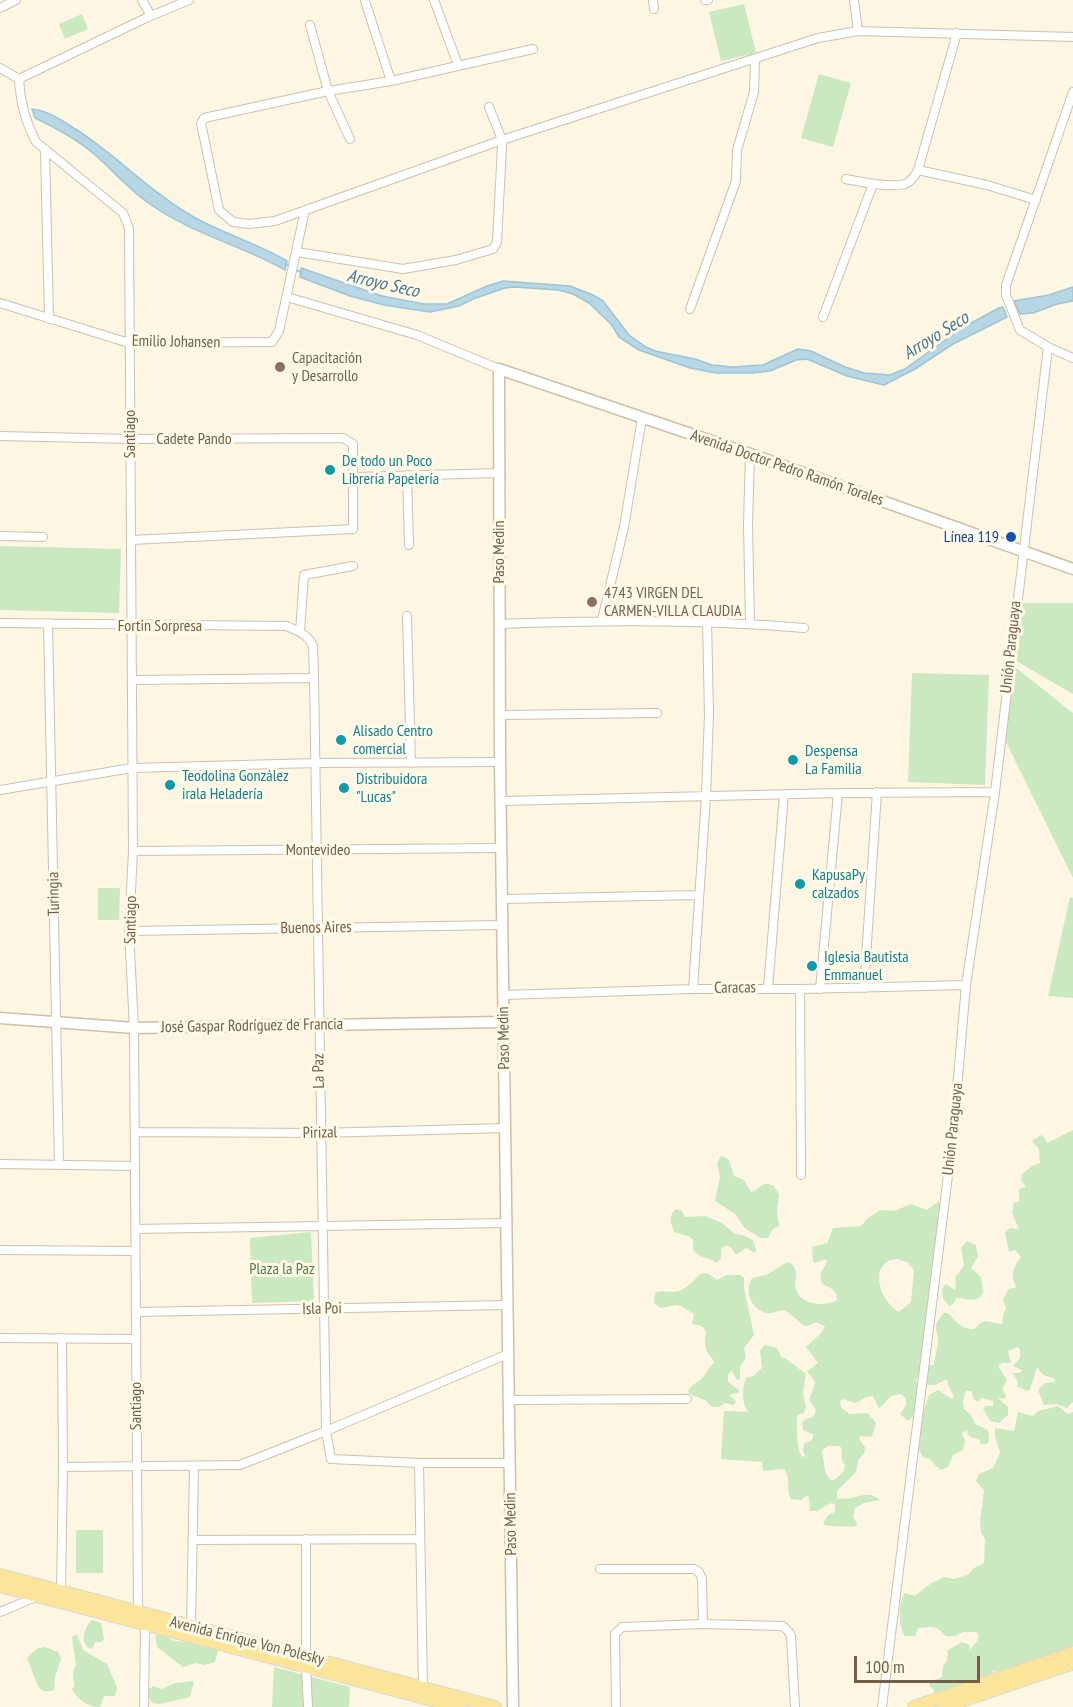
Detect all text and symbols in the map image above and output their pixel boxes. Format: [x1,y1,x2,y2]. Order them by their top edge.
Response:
water label: Arroyo Seco [345,265,421,303]
water label: Arroyo Seco [899,307,973,365]
street label: Emilio Johansen [132,332,220,352]
place label: Capacitación y Desarrollo [292,348,362,386]
marker: Capacitación y Desarrollo [273,360,287,374]
street label: Santiago [120,410,140,458]
street label: Avenida Doctor Pedro Ramón Torales [688,426,886,510]
street label: Cadete Pando [156,429,232,449]
place label: De todo un Poco Librería Papelería [342,451,439,489]
marker: De todo un Poco Librería Papelería [323,463,337,477]
street label: Paso Medin [489,520,509,584]
place label: Línea 119 [944,527,999,547]
marker: Línea 119 [1004,530,1018,544]
place label: 4743 VIRGEN DEL CARMEN-VILLA CLAUDIA [604,583,742,621]
marker: 4743 VIRGEN DEL CARMEN-VILLA CLAUDIA [585,595,599,609]
street label: Unión Paraguaya [997,600,1025,694]
street label: Fortin Sorpresa [118,616,202,636]
place label: Alisado Centro comercial [353,721,433,759]
marker: Alisado Centro comercial [334,733,348,747]
place label: Despensa La Familia [805,741,862,779]
marker: Despensa La Familia [786,753,800,767]
place label: Teodolina González irala Heladería [182,766,289,804]
place label: Distribuidora "Lucas" [356,769,428,807]
marker: Teodolina González irala Heladería [163,778,177,792]
marker: Distribuidora "Lucas" [337,781,351,795]
street label: Montevideo [286,840,350,860]
place label: KapusaPy calzados [812,865,865,903]
street label: Turingia [44,872,64,916]
marker: KapusaPy calzados [793,877,807,891]
street label: Santiago [121,896,141,944]
street label: Buenos Aires [280,918,352,938]
place label: Iglesia Bautista Emmanuel [824,947,909,985]
marker: Iglesia Bautista Emmanuel [805,959,819,973]
street label: Caracas [714,978,756,998]
street label: Paso Medin [494,1006,514,1070]
street label: José Gaspar Rodríguez de Francia [161,1015,343,1037]
street label: La Paz [309,1053,329,1089]
street label: Unión Paraguaya [939,1082,967,1176]
street label: Pirizal [303,1123,337,1143]
park label: Plaza la Paz [249,1259,315,1279]
street label: Isla Poi [302,1299,342,1319]
street label: Santiago [126,1382,146,1430]
street label: Paso Medin [501,1492,521,1556]
street label: Avenida Enrique Von Polesky [168,1613,326,1669]
scale bar [857,1644,983,1682]
text: 100 m [865,1655,905,1678]

